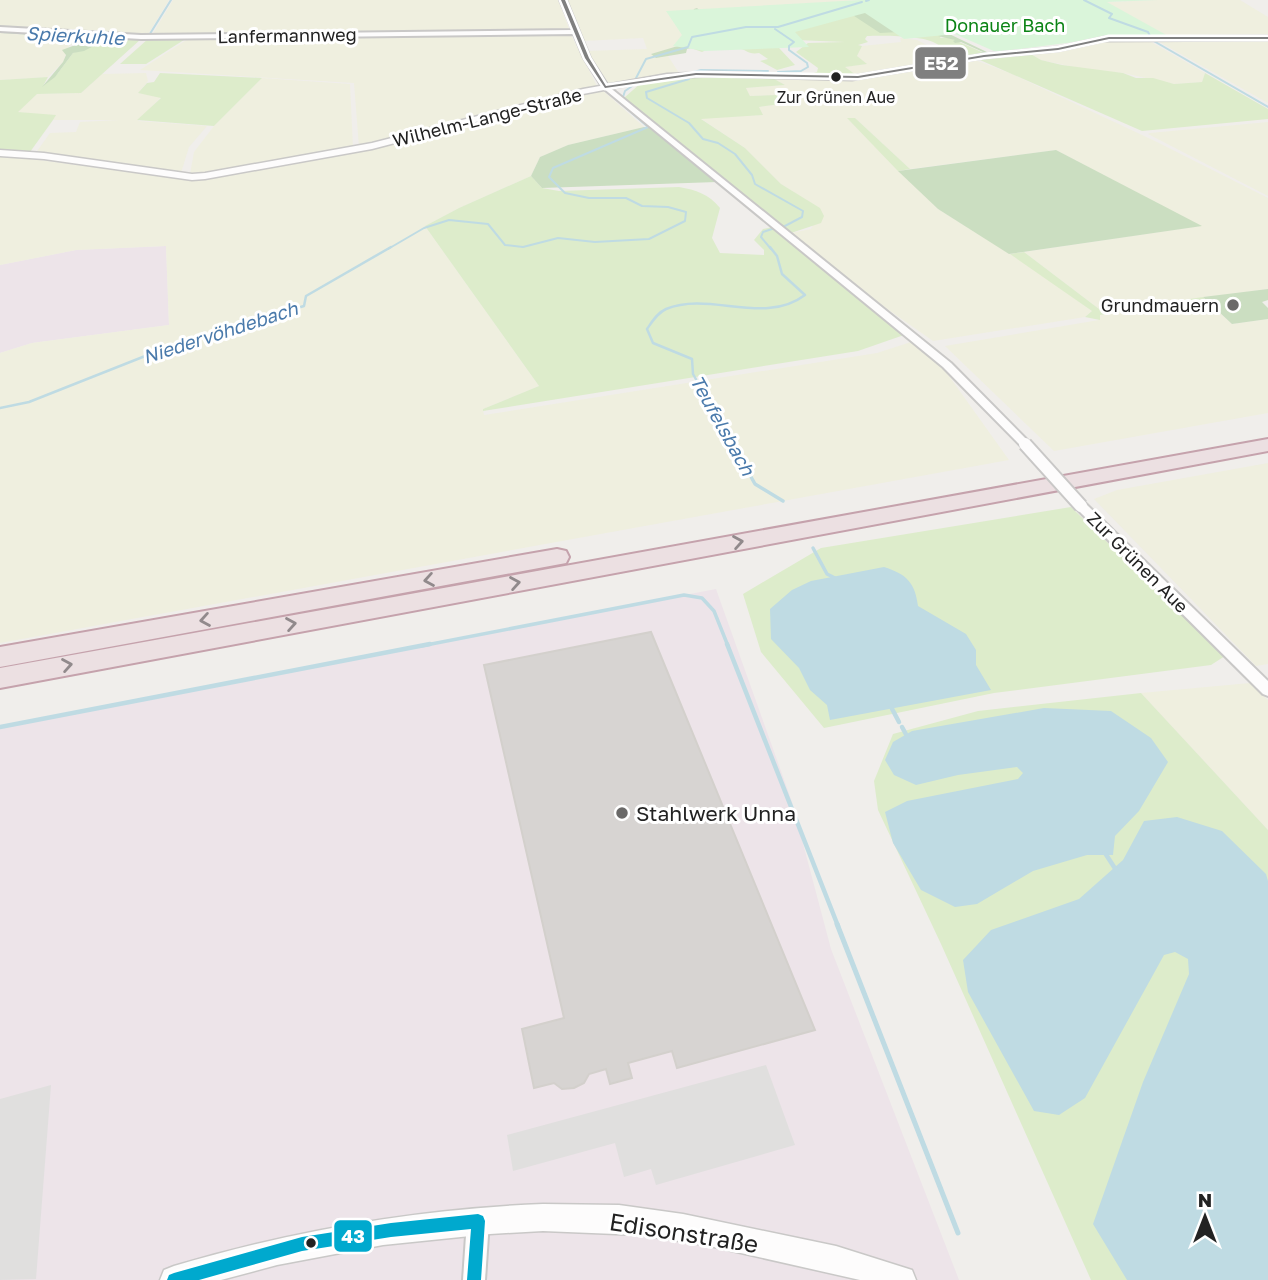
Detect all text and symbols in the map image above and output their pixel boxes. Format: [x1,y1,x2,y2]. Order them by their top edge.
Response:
park label: Donauer Bach [945,14,1065,36]
water label: Spierkuhle [25,21,127,49]
street label: Lanfermannweg [217,23,357,47]
line badge: E52 [914,46,967,80]
text: E52 [923,51,959,74]
marker: Zur Grünen Aue [829,70,843,84]
street label: Wilhelm-Lange-Straße [390,83,584,151]
place label: Zur Grünen Aue [777,87,895,107]
place label: Grundmauern [1101,294,1219,316]
water label: Niedervöhdebach [140,296,302,368]
marker: Grundmauern [1225,297,1241,313]
water label: Teufelsbach [686,371,761,480]
street label: Zur Grünen Aue [1083,507,1193,617]
one-way arrow [732,535,744,550]
one-way arrow [423,572,435,587]
one-way arrow [509,576,521,591]
one-way arrow [199,612,211,627]
one-way arrow [285,617,297,632]
one-way arrow [61,659,73,674]
place label: Stahlwerk Unna [636,800,796,826]
marker: Stahlwerk Unna [614,805,630,821]
north arrow [1170,1182,1240,1252]
text: N [1198,1188,1212,1211]
street label: Edisonstraße [608,1206,760,1258]
line badge: 43 [333,1219,373,1253]
text: 43 [341,1224,365,1247]
unlabelled marker [304,1236,318,1250]

